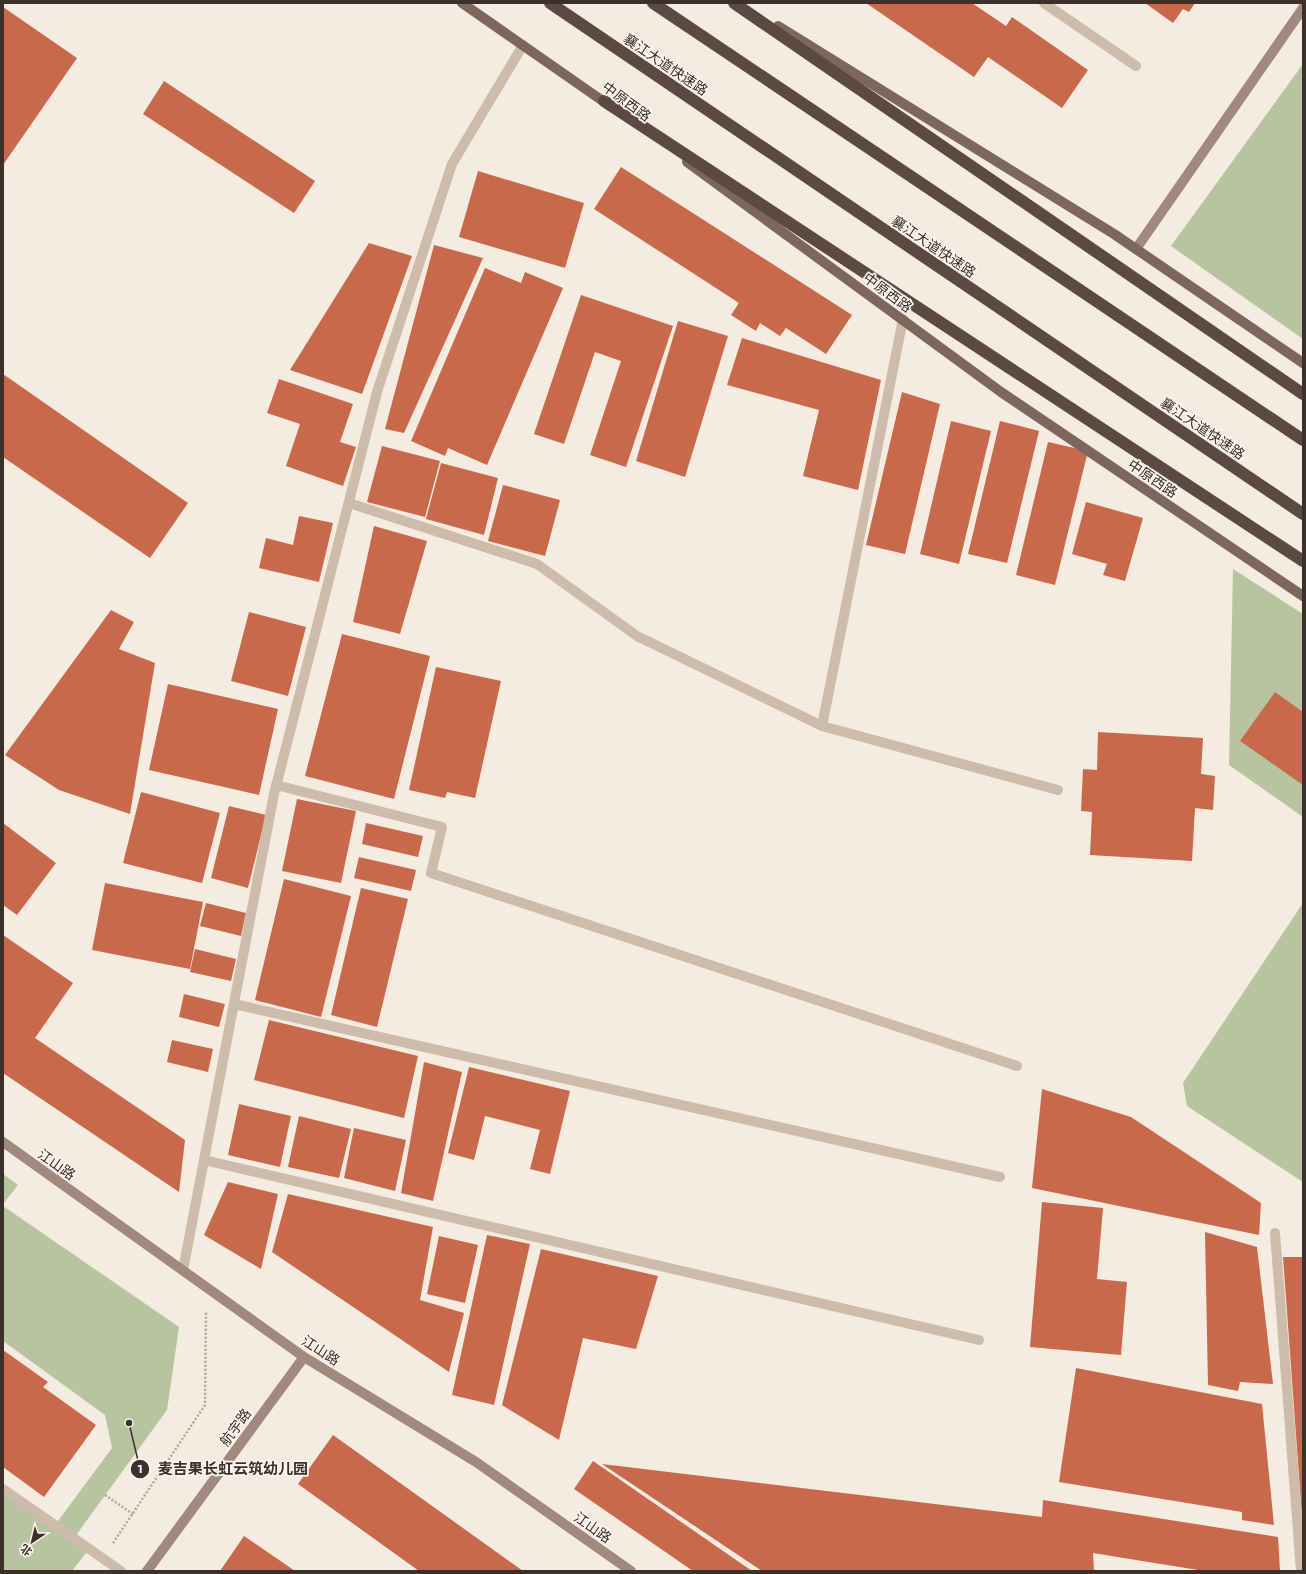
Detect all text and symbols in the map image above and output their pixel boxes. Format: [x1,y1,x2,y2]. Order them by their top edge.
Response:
street label: 襄江大道快速路 [621,30,711,98]
street label: 中原西路 [599,78,655,124]
street label: 襄江大道快速路 [889,212,979,280]
street label: 中原西路 [860,269,916,315]
street label: 襄江大道快速路 [1158,394,1248,462]
street label: 中原西路 [1125,455,1181,501]
street label: 江山路 [35,1145,79,1183]
street label: 江山路 [299,1331,343,1369]
street label: 航宇路 [216,1405,254,1449]
callout: 麦吉果长虹云筑幼儿园 [130,1456,316,1483]
text: 麦吉果长虹云筑幼儿园 [158,1459,308,1477]
text: 1 [137,1461,143,1475]
street label: 江山路 [571,1508,615,1546]
north arrow [12,1522,52,1562]
text: 北 [18,1542,34,1559]

